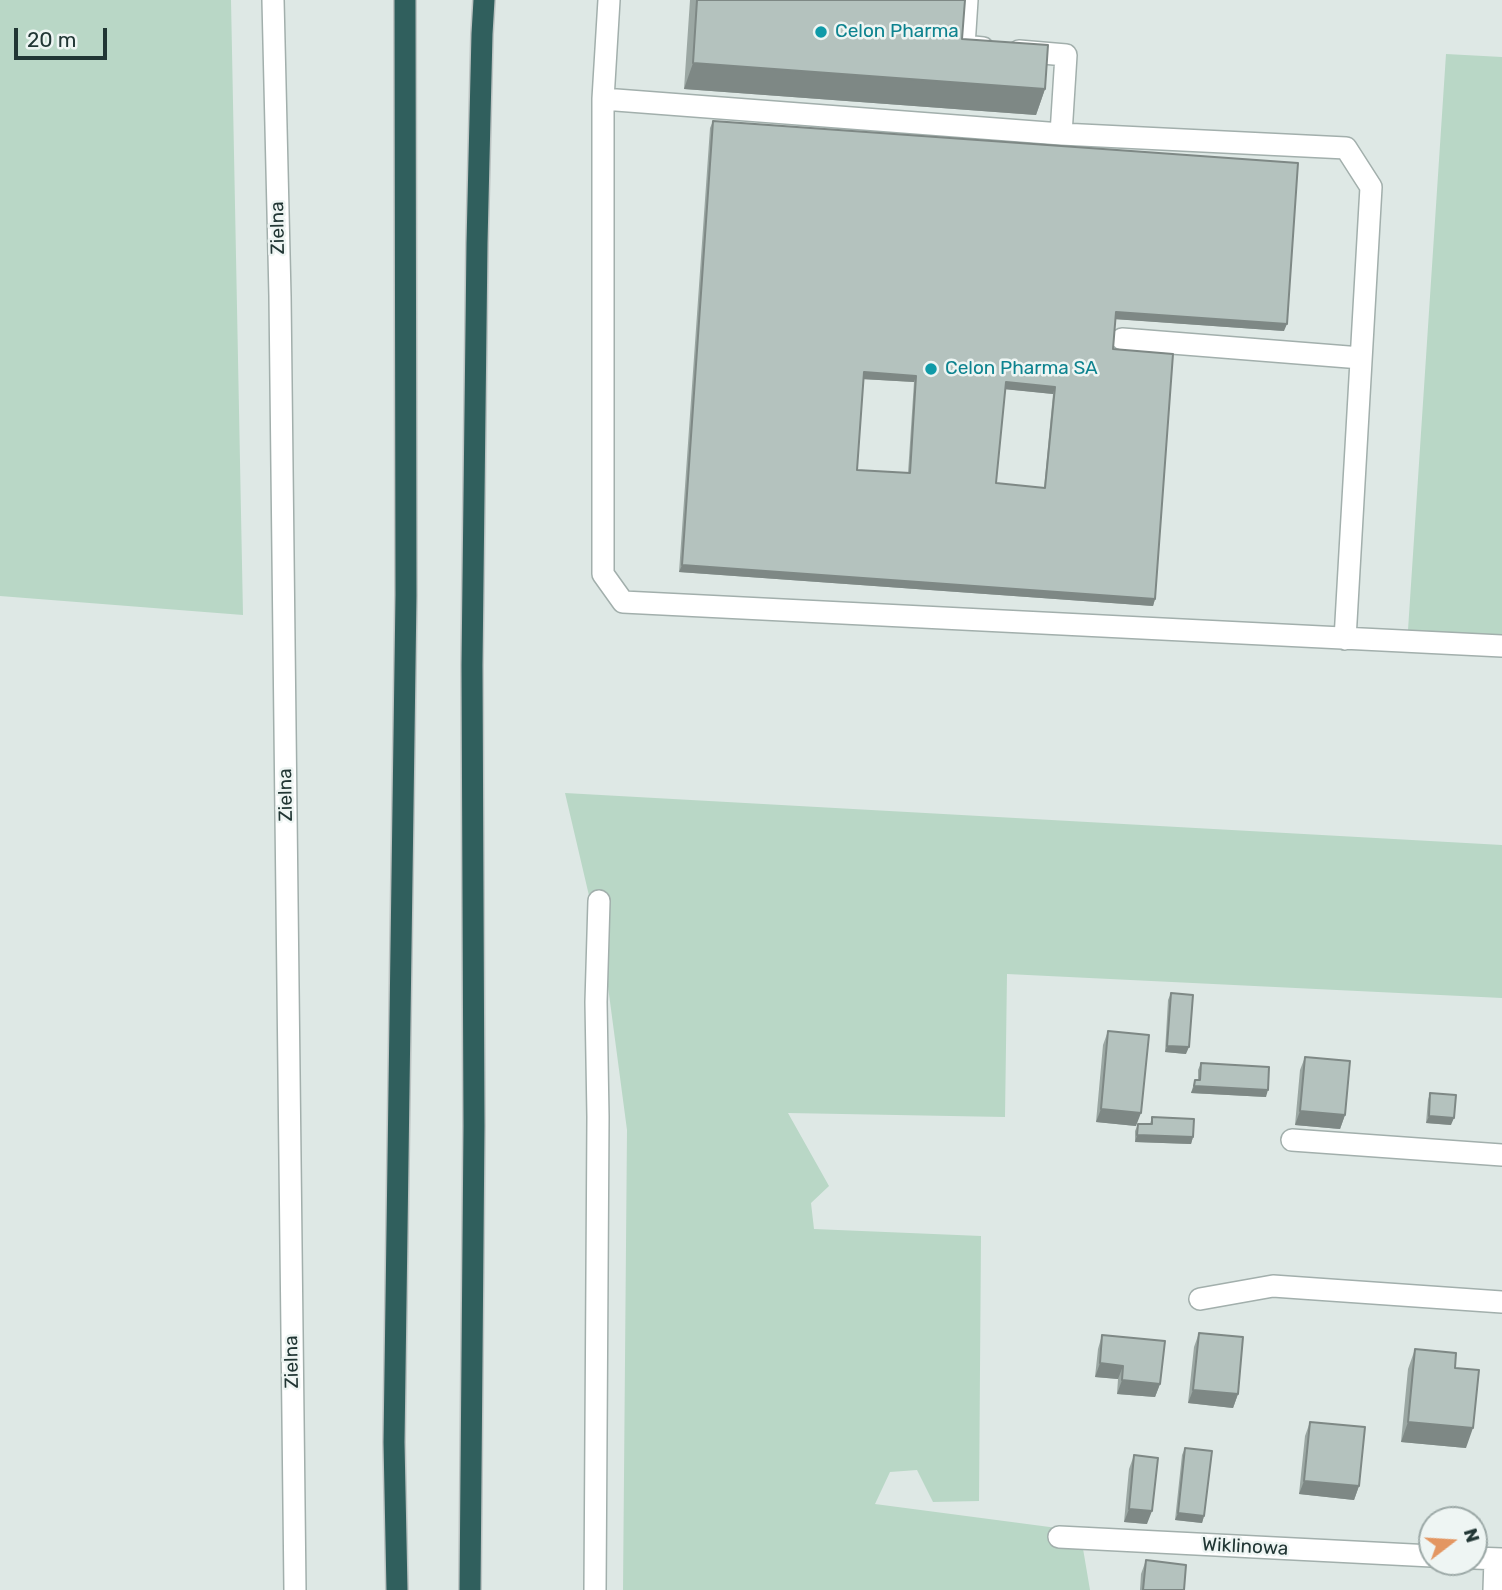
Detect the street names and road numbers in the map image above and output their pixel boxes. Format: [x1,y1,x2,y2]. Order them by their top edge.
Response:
street label: Zielna [266,201,290,255]
street label: Zielna [274,768,298,822]
street label: Zielna [280,1335,304,1389]
street label: Wiklinowa [1201,1533,1289,1561]

